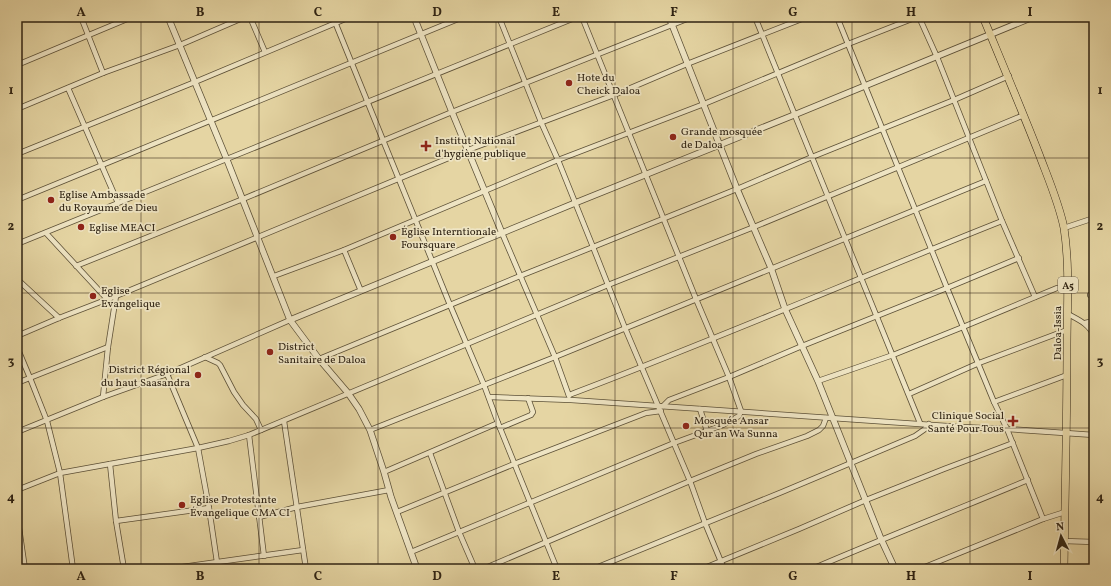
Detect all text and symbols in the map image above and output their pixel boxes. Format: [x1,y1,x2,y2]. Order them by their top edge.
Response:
text: A [76,4,86,22]
text: B [196,4,205,22]
text: C [314,4,322,22]
text: D [432,4,442,22]
text: E [552,4,560,22]
text: F [670,4,678,22]
text: G [788,4,798,22]
text: H [906,4,916,22]
text: I [1028,4,1033,22]
place label: Hote du Cheick Daloa [577,71,641,99]
marker: Hote du Cheick Daloa [564,78,574,88]
text: 1 [8,82,14,100]
text: 1 [1097,82,1103,100]
place label: Grande mosquée de Daloa [681,125,762,153]
marker: Grande mosquée de Daloa [668,132,678,142]
place label: Institut National d'hygiène publique [435,134,526,162]
marker: Institut National d'hygiène publique [420,140,432,152]
place label: Eglise Ambassade du Royaume de Dieu [59,188,158,216]
marker: Eglise Ambassade du Royaume de Dieu [46,195,56,205]
text: 2 [8,218,15,236]
text: 2 [1097,218,1104,236]
place label: Eglise MEACI [89,221,155,236]
marker: Eglise MEACI [76,222,86,232]
place label: Église Interntionale Foursquare [401,225,496,253]
marker: Église Interntionale Foursquare [388,232,398,242]
road number: A5 [1058,277,1078,293]
place label: Eglise Evangelique [101,284,160,312]
marker: Eglise Evangelique [88,291,98,301]
street label: Daloa-Issia [1051,305,1066,360]
place label: District Sanitaire de Daloa [278,340,366,368]
marker: District Sanitaire de Daloa [265,347,275,357]
text: 3 [8,353,15,371]
text: 3 [1097,353,1104,371]
place label: District Régional du haut Saasandra [101,363,191,391]
marker: District Régional du haut Saasandra [193,370,203,380]
place label: Clinique Social Santé Pour Tous [928,409,1004,437]
place label: Mosquée Ansar Qur an Wa Sunna [694,414,778,442]
marker: Clinique Social Santé Pour Tous [1007,415,1019,427]
marker: Mosquée Ansar Qur an Wa Sunna [681,421,691,431]
text: 4 [7,489,15,507]
text: 4 [1096,489,1104,507]
place label: Eglise Protestante Évangelique CMA CI [190,493,290,521]
marker: Eglise Protestante Évangelique CMA CI [177,500,187,510]
north arrow [1041,516,1081,556]
text: N [1055,520,1065,535]
text: A [76,568,86,586]
text: B [196,568,205,586]
text: C [314,568,322,586]
text: D [432,568,442,586]
text: E [552,568,560,586]
text: F [670,568,678,586]
text: G [788,568,798,586]
text: H [906,568,916,586]
text: I [1028,568,1033,586]

